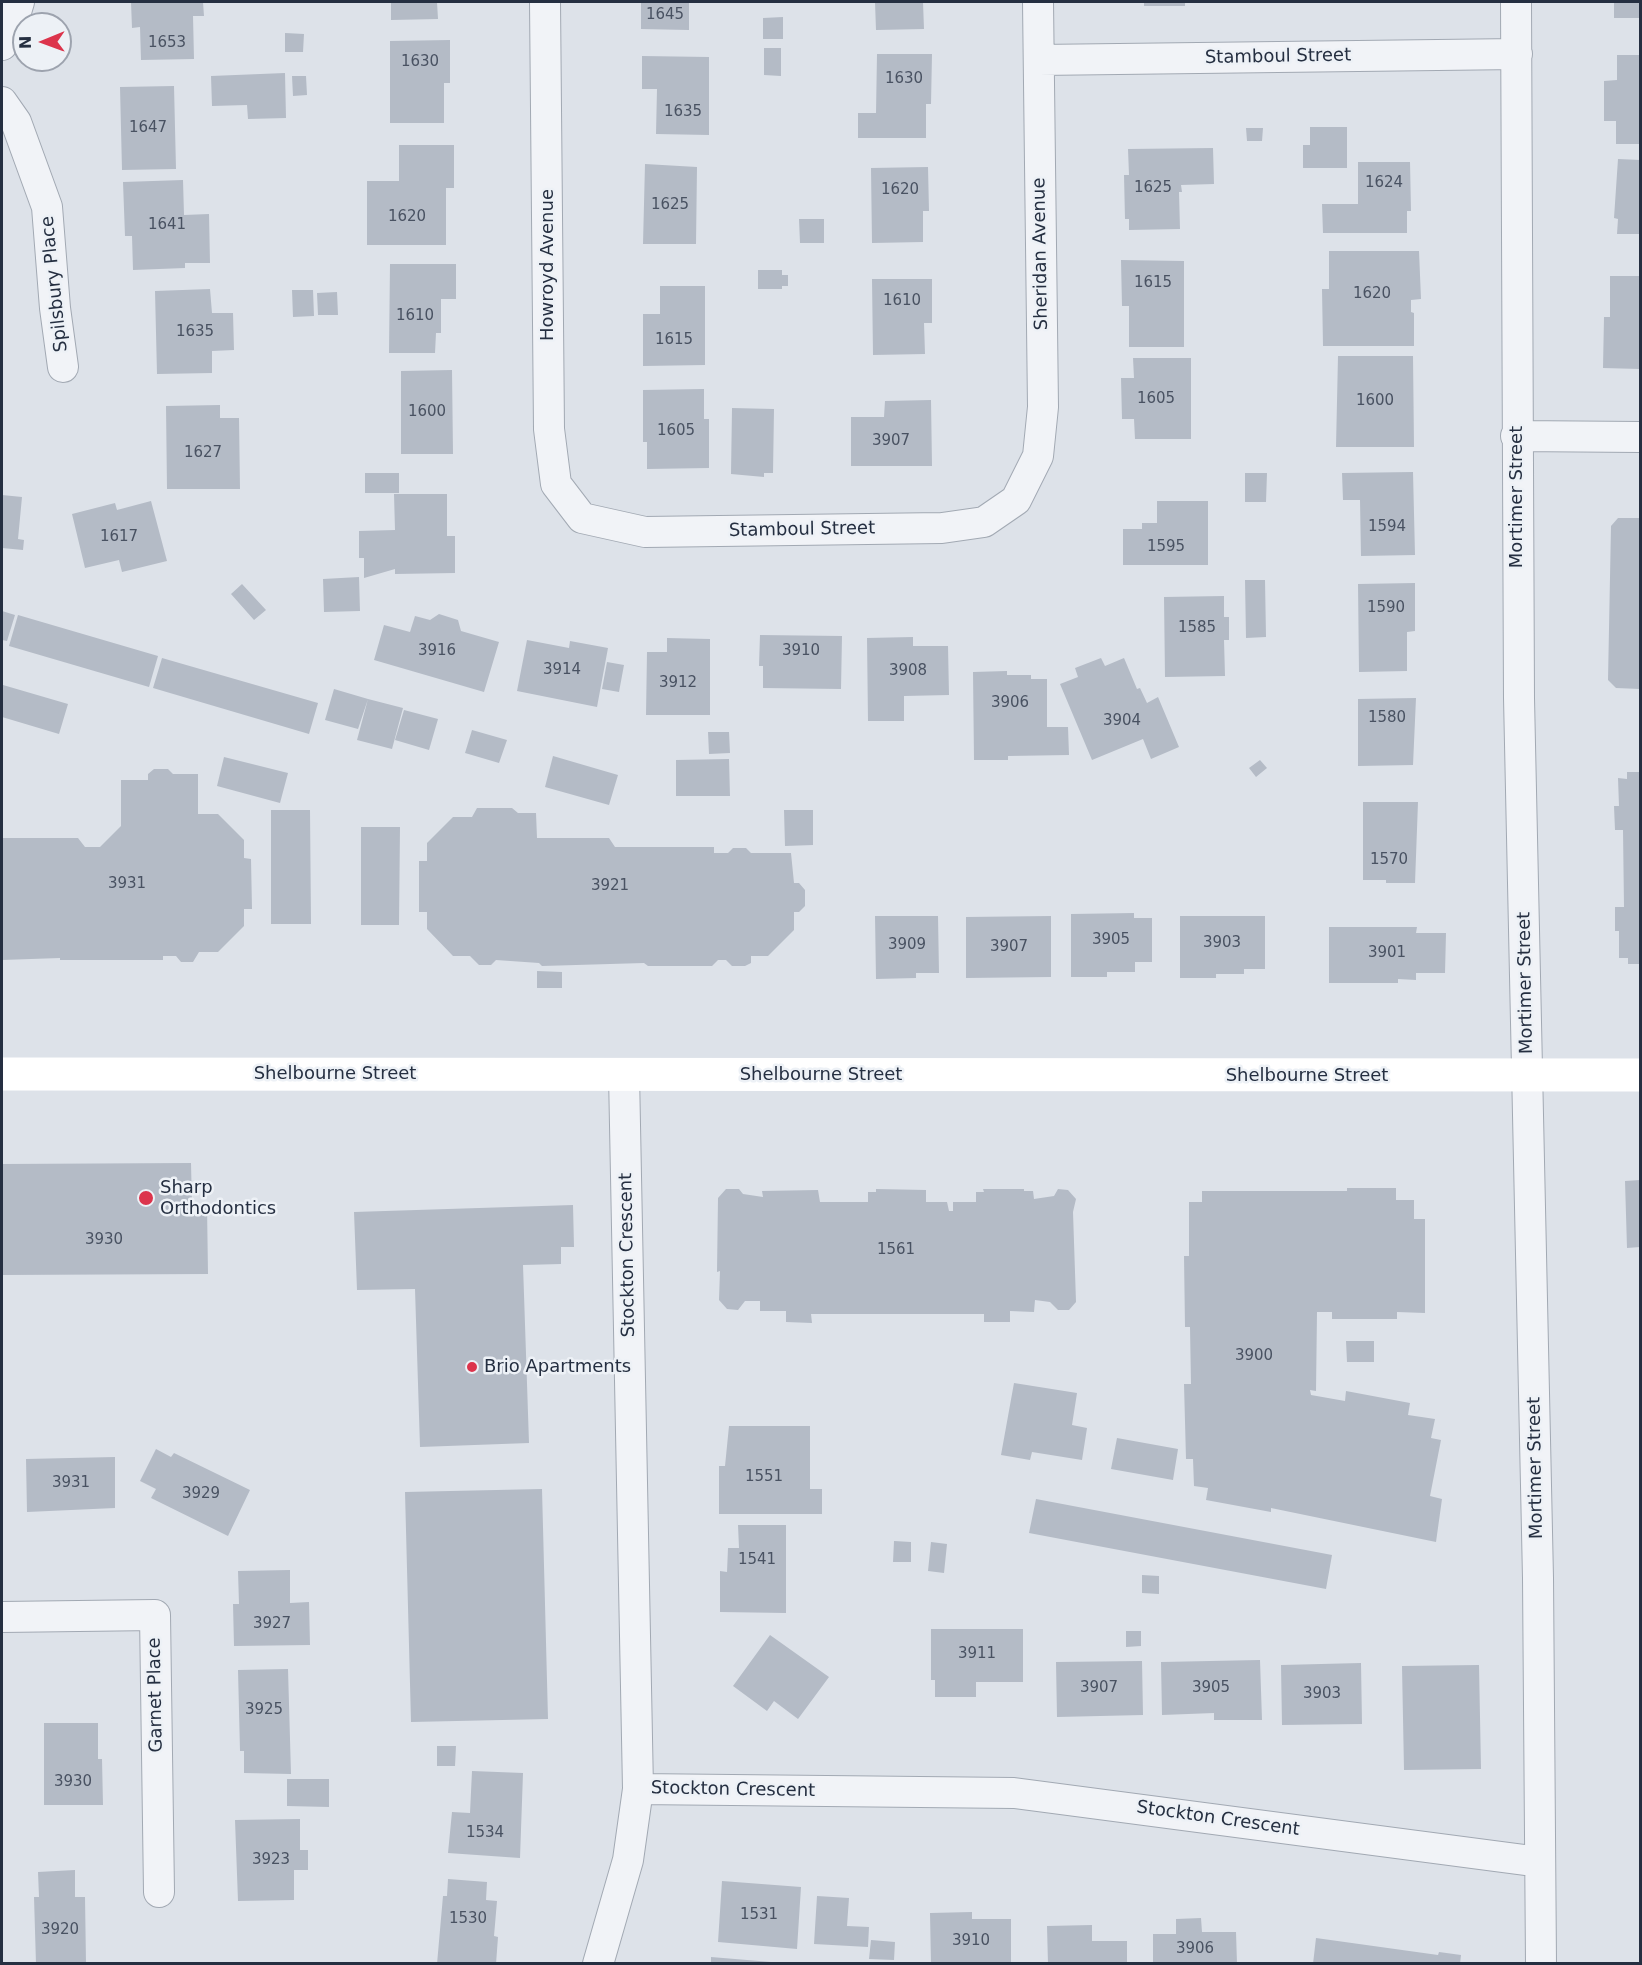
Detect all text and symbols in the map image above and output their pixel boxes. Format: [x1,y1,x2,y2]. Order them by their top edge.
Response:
house number: 1645 [646,6,684,24]
north arrow [12,12,72,72]
house number: 1653 [148,34,186,52]
text: N [16,35,35,49]
street label: Stamboul Street [1205,45,1351,69]
house number: 1630 [401,53,439,71]
house number: 1630 [885,70,923,88]
house number: 1635 [664,103,702,121]
house number: 1647 [129,119,167,137]
house number: 1624 [1365,174,1403,192]
street label: Sheridan Avenue [1029,177,1053,331]
house number: 1625 [1134,179,1172,197]
house number: 1620 [881,181,919,199]
street label: Howroyd Avenue [537,189,559,341]
house number: 1625 [651,196,689,214]
house number: 1620 [388,208,426,226]
street label: Spilsbury Place [37,215,73,353]
house number: 1641 [148,216,186,234]
house number: 1615 [1134,274,1172,292]
house number: 1620 [1353,285,1391,303]
house number: 1610 [883,292,921,310]
house number: 1610 [396,307,434,325]
house number: 1635 [176,323,214,341]
house number: 1615 [655,331,693,349]
house number: 1605 [1137,390,1175,408]
house number: 1600 [1356,392,1394,410]
house number: 1600 [408,403,446,421]
house number: 1605 [657,422,695,440]
street label: Mortimer Street [1506,426,1528,568]
house number: 3907 [872,432,910,450]
house number: 1627 [184,444,222,462]
street label: Stamboul Street [729,518,875,542]
house number: 1594 [1368,518,1406,536]
house number: 1617 [100,528,138,546]
house number: 1595 [1147,538,1185,556]
house number: 1590 [1367,599,1405,617]
house number: 1585 [1178,619,1216,637]
house number: 3916 [418,642,456,660]
house number: 3910 [782,642,820,660]
house number: 3914 [543,661,581,679]
house number: 3908 [889,662,927,680]
house number: 3912 [659,674,697,692]
house number: 3906 [991,694,1029,712]
house number: 1580 [1368,709,1406,727]
house number: 3904 [1103,712,1141,730]
house number: 1570 [1370,851,1408,869]
house number: 3931 [108,875,146,893]
house number: 3921 [591,877,629,895]
street label: Mortimer Street [1514,912,1538,1054]
house number: 3905 [1092,931,1130,949]
house number: 3903 [1203,934,1241,952]
house number: 3909 [888,936,926,954]
house number: 3907 [990,938,1028,956]
house number: 3901 [1368,944,1406,962]
street label: Shelbourne Street [254,1063,416,1085]
street label: Shelbourne Street [740,1064,902,1086]
street label: Shelbourne Street [1226,1065,1388,1087]
street label: Stockton Crescent [616,1173,640,1337]
place label: Sharp Orthodontics [160,1177,276,1220]
marker: Sharp Orthodontics [137,1189,155,1207]
house number: 3930 [85,1231,123,1249]
house number: 1561 [877,1241,915,1259]
house number: 3900 [1235,1347,1273,1365]
place label: Brio Apartments [484,1356,631,1378]
marker: Brio Apartments [465,1360,479,1374]
street label: Mortimer Street [1524,1397,1548,1539]
house number: 1551 [745,1468,783,1486]
house number: 3931 [52,1474,90,1492]
house number: 3929 [182,1485,220,1503]
house number: 1541 [738,1551,776,1569]
house number: 3927 [253,1615,291,1633]
street label: Garnet Place [144,1637,168,1753]
house number: 3911 [958,1645,996,1663]
house number: 3907 [1080,1679,1118,1697]
house number: 3905 [1192,1679,1230,1697]
house number: 3903 [1303,1685,1341,1703]
house number: 3925 [245,1701,283,1719]
house number: 3930 [54,1773,92,1791]
street label: Stockton Crescent [651,1778,815,1802]
street label: Stockton Crescent [1135,1797,1301,1841]
house number: 1534 [466,1824,504,1842]
house number: 3923 [252,1851,290,1869]
house number: 1531 [740,1906,778,1924]
house number: 1530 [449,1910,487,1928]
house number: 3920 [41,1921,79,1939]
house number: 3910 [952,1932,990,1950]
house number: 3906 [1176,1940,1214,1958]

